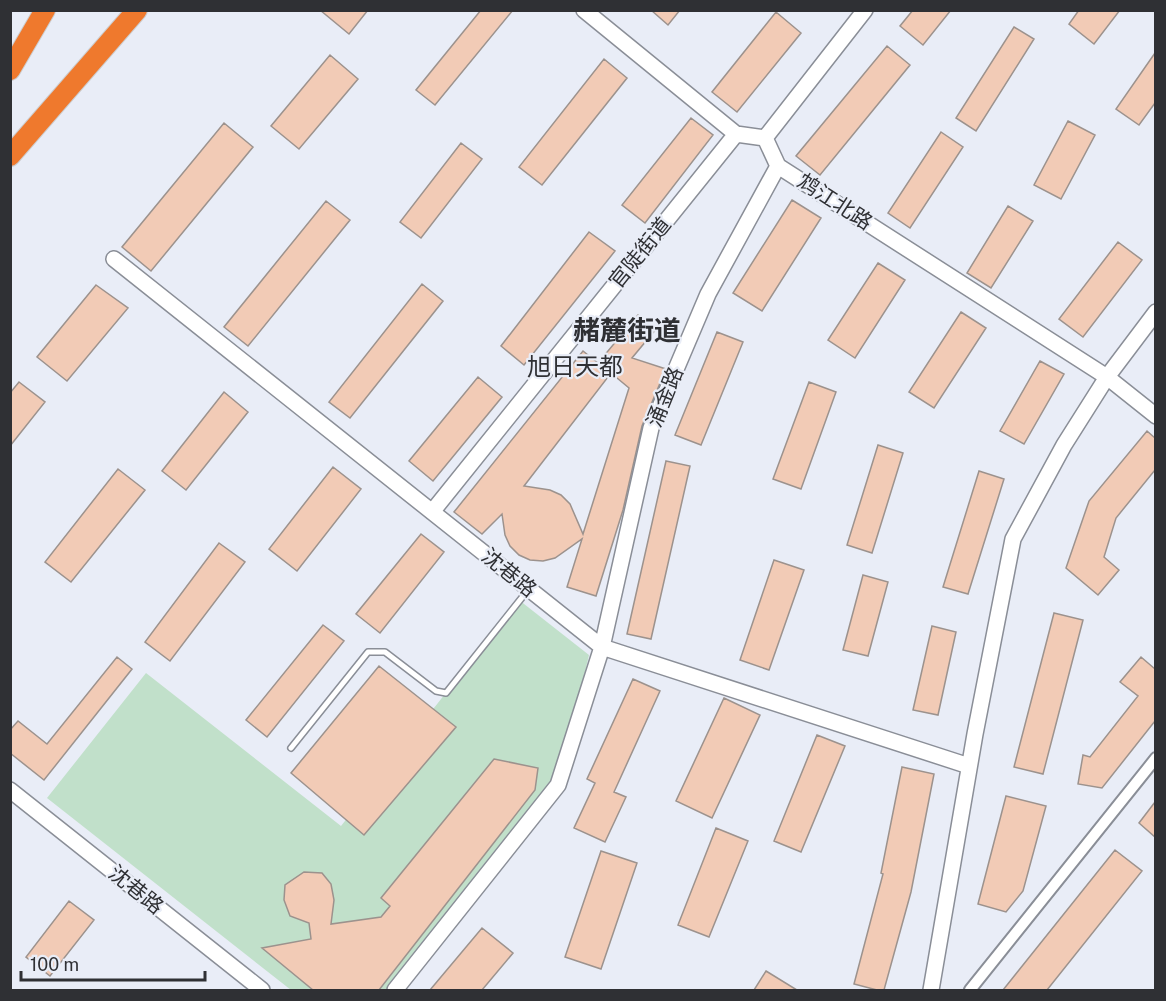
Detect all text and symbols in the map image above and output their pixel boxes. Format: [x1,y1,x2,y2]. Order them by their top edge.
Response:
street label: 鸩江北路 [793,168,877,235]
street label: 官陡街道 [603,212,676,293]
district label: 赭麓街道 [573,314,681,346]
district label: 旭日天都 [527,352,623,380]
street label: 涌金路 [641,363,688,431]
street label: 沈巷路 [477,543,542,602]
street label: 沈巷路 [104,860,169,919]
scale bar [21,944,206,982]
text: 100 m [30,954,79,975]

